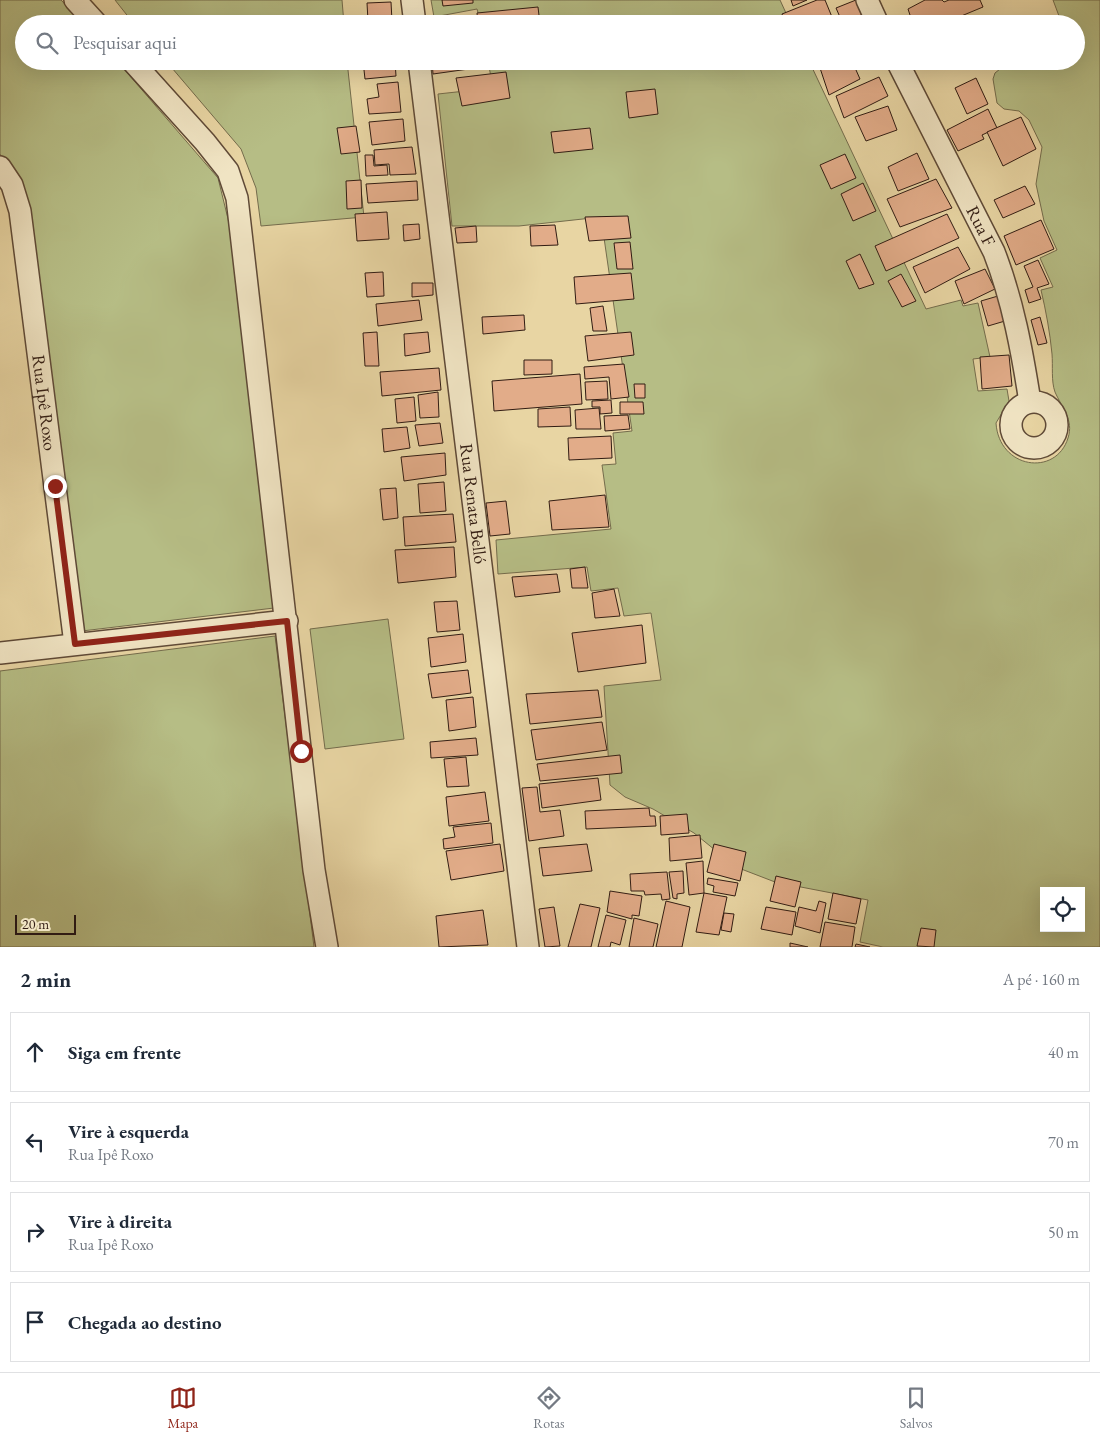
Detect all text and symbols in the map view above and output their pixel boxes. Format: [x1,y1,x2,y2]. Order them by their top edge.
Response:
search box [15,15,1085,70]
icon: search [33,29,61,57]
text: Pesquisar aqui [73,30,177,55]
street label: Rua F [961,202,1001,250]
street label: Rua Ipê Roxo [27,353,62,452]
street label: Rua Renata Belló [455,442,493,565]
route end [44,475,67,498]
route start [290,740,313,763]
map controls [1040,887,1085,932]
button: locate [1040,887,1085,932]
scale bar [15,912,76,935]
text: 20 m [22,915,49,933]
text: 2 min [20,966,71,993]
text: A pé · 160 m [1003,969,1080,990]
icon: ahead [21,1038,49,1066]
text: Siga em frente [68,1040,181,1065]
text: 40 m [1048,1042,1079,1063]
text: Vire à esquerda [68,1119,189,1144]
icon: left [21,1128,49,1156]
text: 70 m [1048,1132,1079,1153]
text: Rua Ipê Roxo [68,1144,154,1165]
text: Vire à direita [68,1209,172,1234]
icon: right [21,1218,49,1246]
text: 50 m [1048,1222,1079,1243]
text: Rua Ipê Roxo [68,1234,154,1255]
icon: arrive [21,1308,49,1336]
text: Chegada ao destino [68,1310,222,1335]
tab: Mapa [168,1384,198,1432]
tab: Rotas [533,1384,565,1432]
tab: Salvos [900,1384,932,1432]

